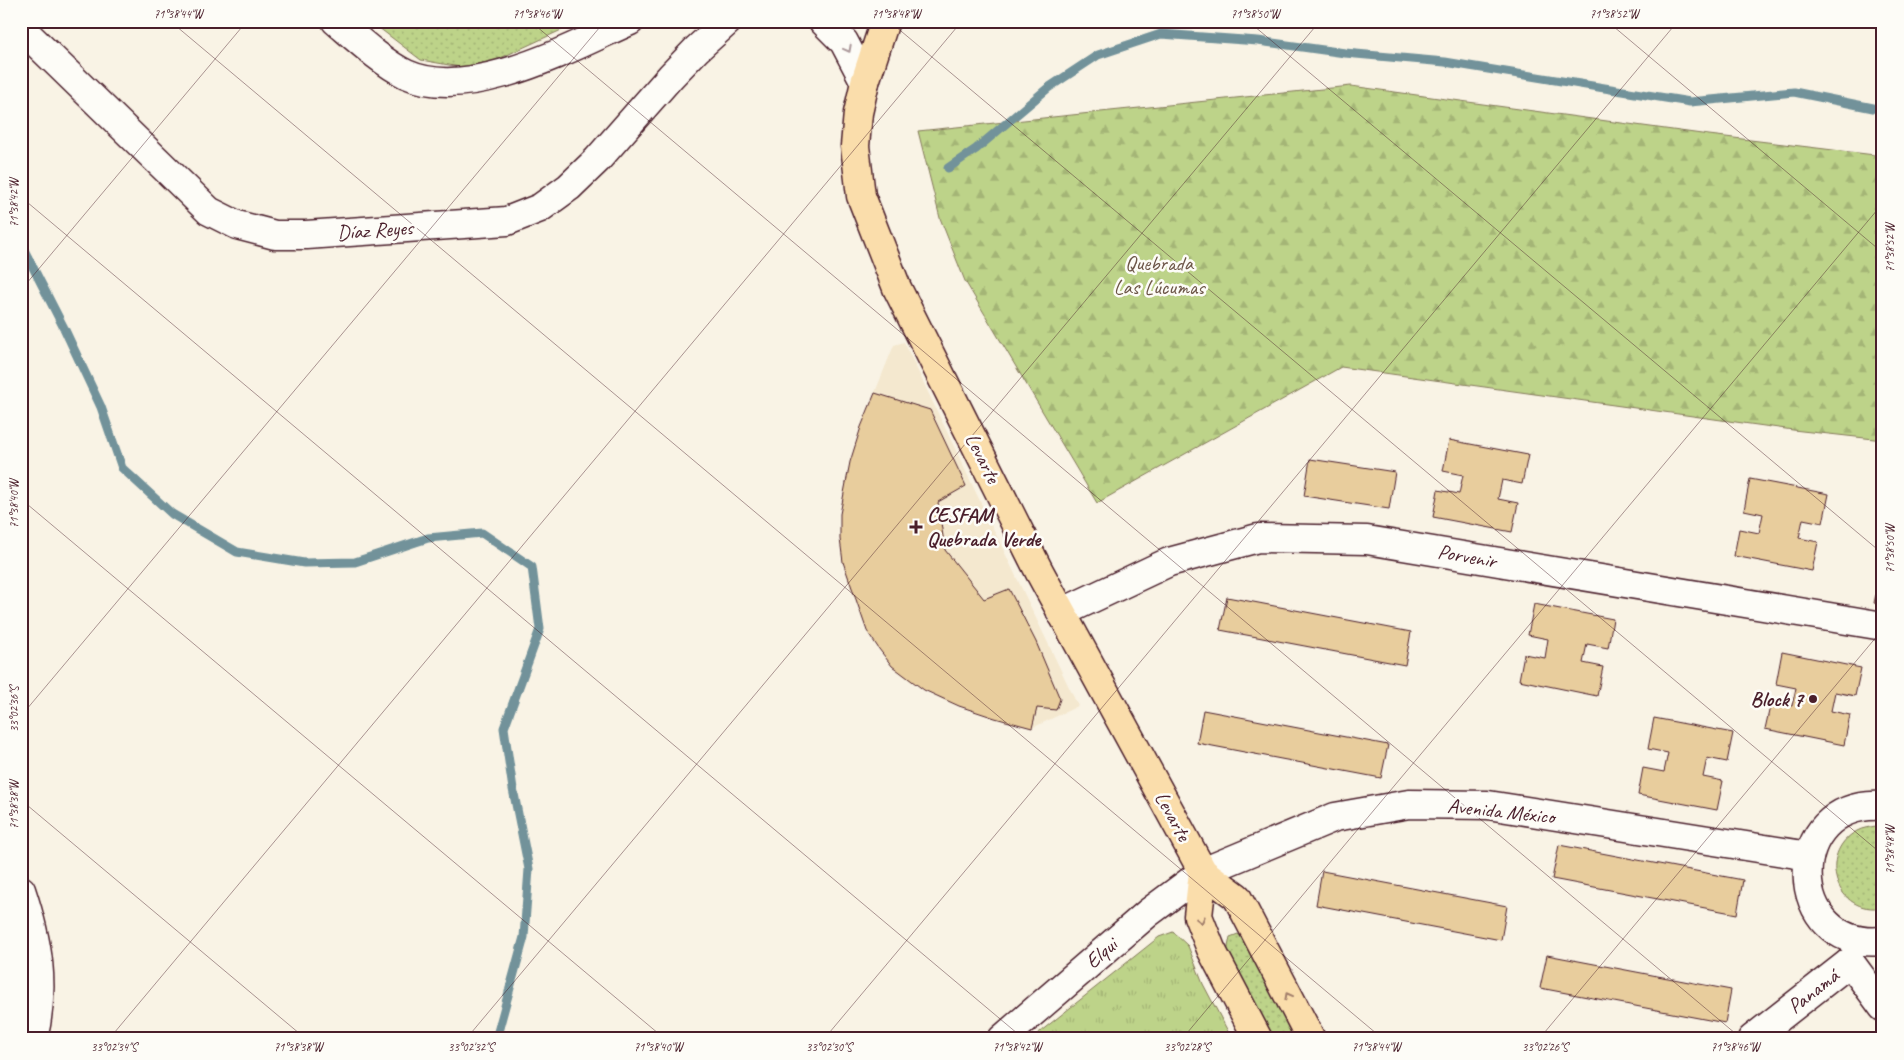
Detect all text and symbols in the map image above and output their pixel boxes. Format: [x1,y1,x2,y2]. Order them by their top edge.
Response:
text: 71°38'44"W [154,6,205,22]
text: 71°38'46"W [513,6,564,22]
text: 71°38'48"W [872,6,923,22]
text: 71°38'50"W [1231,6,1282,22]
text: 71°38'52"W [1590,6,1641,22]
one-way arrow [841,43,851,52]
text: 71°38'42"W [6,176,22,227]
street label: Díaz Reyes [336,214,416,246]
text: 71°38'52"W [1882,221,1898,272]
park label: Quebrada Las Lúcumas [1114,250,1206,300]
street label: Levarte [960,429,1007,488]
text: 71°38'40"W [6,477,22,528]
place label: CESFAM Quebrada Verde [927,502,1042,552]
marker: CESFAM Quebrada Verde [909,520,923,534]
text: 71°38'50"W [1882,522,1898,573]
street label: Porvenir [1436,538,1501,574]
text: 33°02'36"S [6,684,22,732]
place label: Block 7 [1751,686,1806,712]
marker: Block 7 [1807,693,1819,705]
text: 71°38'38"W [6,778,22,829]
street label: Levarte [1149,787,1198,846]
street label: Avenida México [1446,792,1558,830]
text: 71°38'48"W [1882,823,1898,874]
one-way arrow [1195,916,1206,924]
street label: Elqui [1080,930,1125,974]
street label: Panamá [1782,962,1845,1019]
one-way arrow [1284,992,1294,1001]
text: 33°02'34"S [91,1039,139,1055]
text: 71°38'38"W [274,1039,325,1055]
text: 33°02'32"S [448,1039,496,1055]
text: 71°38'40"W [634,1039,685,1055]
text: 33°02'30"S [806,1039,854,1055]
text: 71°38'42"W [993,1039,1044,1055]
text: 33°02'28"S [1164,1039,1212,1055]
text: 71°38'44"W [1352,1039,1403,1055]
text: 33°02'26"S [1522,1039,1570,1055]
text: 71°38'46"W [1711,1039,1762,1055]

